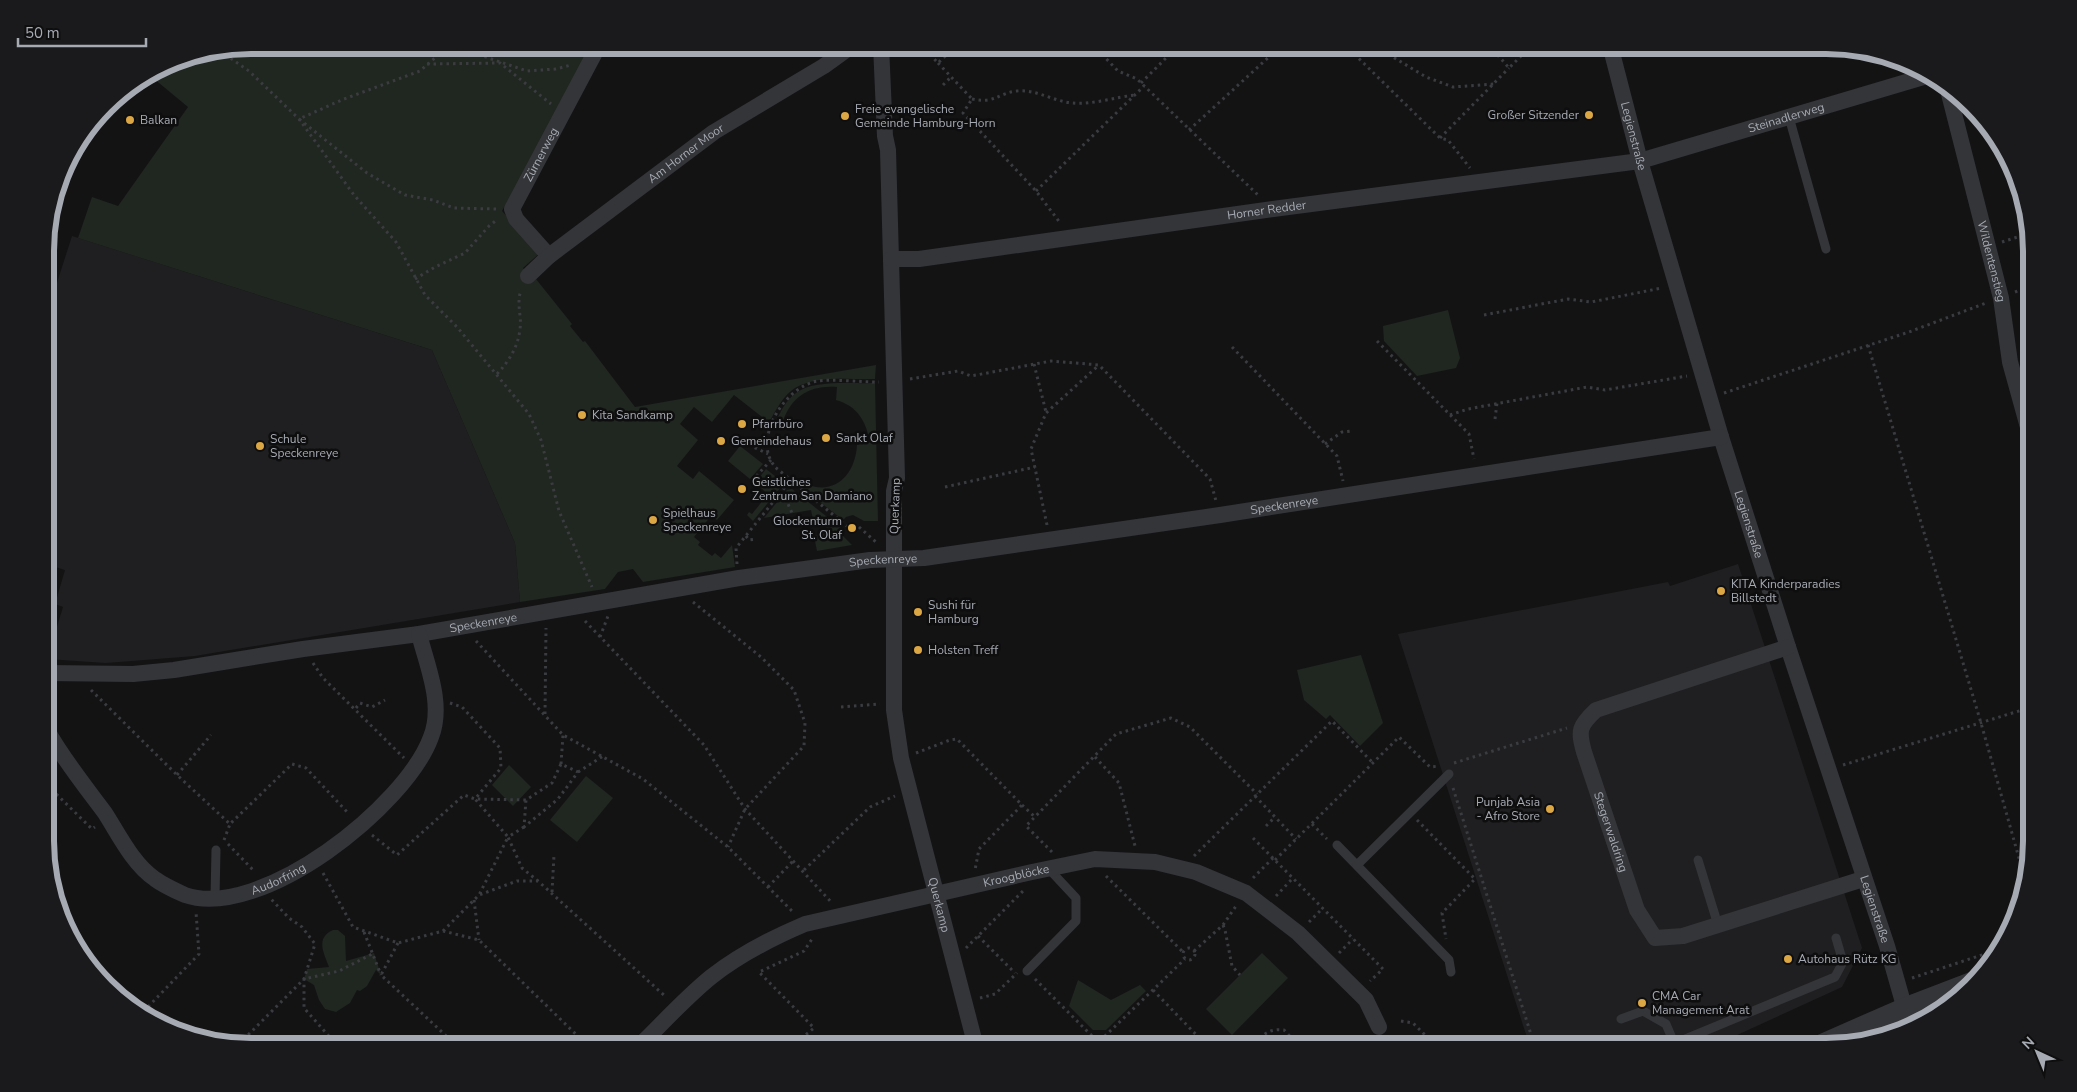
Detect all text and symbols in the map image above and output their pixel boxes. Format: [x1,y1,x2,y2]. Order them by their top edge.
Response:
scale bar [18,15,145,47]
text: 50 m [25,23,60,43]
street label: Steinadlerweg [1746,99,1826,137]
street label: Legienstraße [1617,100,1650,172]
place label: Freie evangelische Gemeinde Hamburg-Horn [855,101,996,131]
place label: Großer Sitzender [1488,107,1580,123]
marker: Großer Sitzender [1583,109,1595,121]
marker: Freie evangelische Gemeinde Hamburg-Horn [839,110,851,122]
place label: Balkan [140,112,177,128]
marker: Balkan [124,114,136,126]
street label: Am Horner Moor [645,120,727,187]
street label: Zürnerweg [520,125,562,184]
street label: Horner Redder [1226,197,1308,223]
street label: Wildentenstieg [1974,219,2009,303]
place label: Kita Sandkamp [592,407,673,423]
marker: Kita Sandkamp [576,409,588,421]
place label: Pfarrbüro [752,416,803,432]
marker: Pfarrbüro [736,418,748,430]
place label: Sankt Olaf [836,430,894,446]
place label: Schule Speckenreye [270,431,338,461]
marker: Sankt Olaf [820,432,832,444]
place label: Gemeindehaus [731,433,812,449]
marker: Gemeindehaus [715,435,727,447]
marker: Schule Speckenreye [254,440,266,452]
place label: Geistliches Zentrum San Damiano [752,474,873,504]
street label: Querkamp [886,478,904,534]
marker: Geistliches Zentrum San Damiano [736,483,748,495]
street label: Legienstraße [1731,488,1767,560]
street label: Speckenreye [1249,492,1319,518]
place label: Spielhaus Speckenreye [663,505,731,535]
place label: Glockenturm St. Olaf [773,513,843,543]
marker: Spielhaus Speckenreye [647,514,659,526]
marker: Glockenturm St. Olaf [846,522,858,534]
street label: Speckenreye [848,550,918,571]
place label: KITA Kinderparadies Billstedt [1731,576,1841,606]
marker: KITA Kinderparadies Billstedt [1715,585,1727,597]
place label: Sushi für Hamburg [928,597,979,627]
marker: Sushi für Hamburg [912,606,924,618]
street label: Speckenreye [448,609,518,637]
place label: Holsten Treff [928,642,999,658]
marker: Holsten Treff [912,644,924,656]
street label: Stegerwaldring [1590,790,1632,874]
place label: Punjab Asia - Afro Store [1476,794,1540,824]
marker: Punjab Asia - Afro Store [1544,803,1556,815]
street label: Audorfring [249,859,309,899]
street label: Kroogblöcke [982,861,1051,891]
street label: Legienstraße [1856,873,1893,945]
street label: Querkamp [924,876,954,934]
place label: Autohaus Rütz KG [1798,951,1897,967]
marker: Autohaus Rütz KG [1782,953,1794,965]
place label: CMA Car Management Arat [1652,988,1750,1018]
marker: CMA Car Management Arat [1636,997,1648,1009]
north arrow [2012,1027,2062,1077]
text: N [2018,1033,2039,1053]

